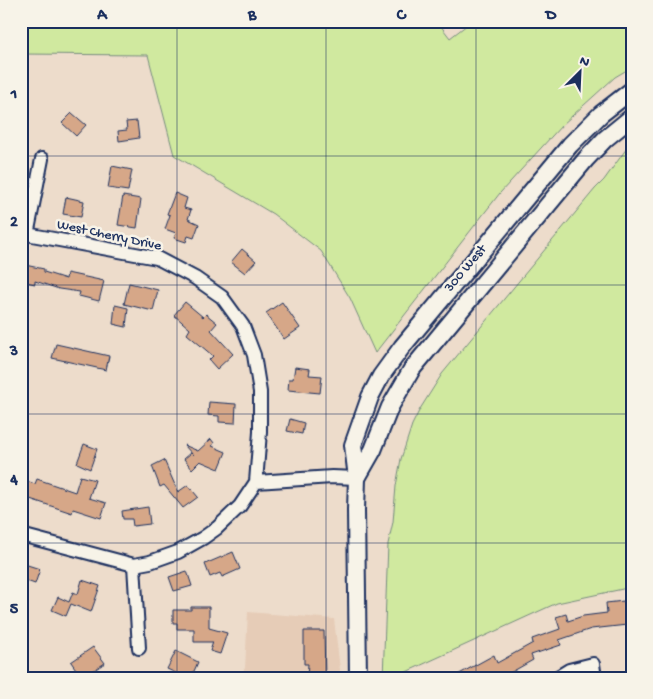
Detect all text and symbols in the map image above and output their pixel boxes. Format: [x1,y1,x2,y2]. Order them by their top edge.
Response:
text: A [96,7,108,26]
text: B [247,7,257,26]
text: C [396,7,407,26]
text: D [544,7,557,26]
north arrow [556,48,606,98]
text: N [577,53,592,72]
text: 1 [10,86,17,105]
text: 2 [10,214,18,233]
street label: West Cherry Drive [55,217,164,256]
street label: 300 West [441,241,491,297]
text: 3 [9,343,18,362]
text: 4 [9,472,18,491]
text: 5 [10,601,19,620]

